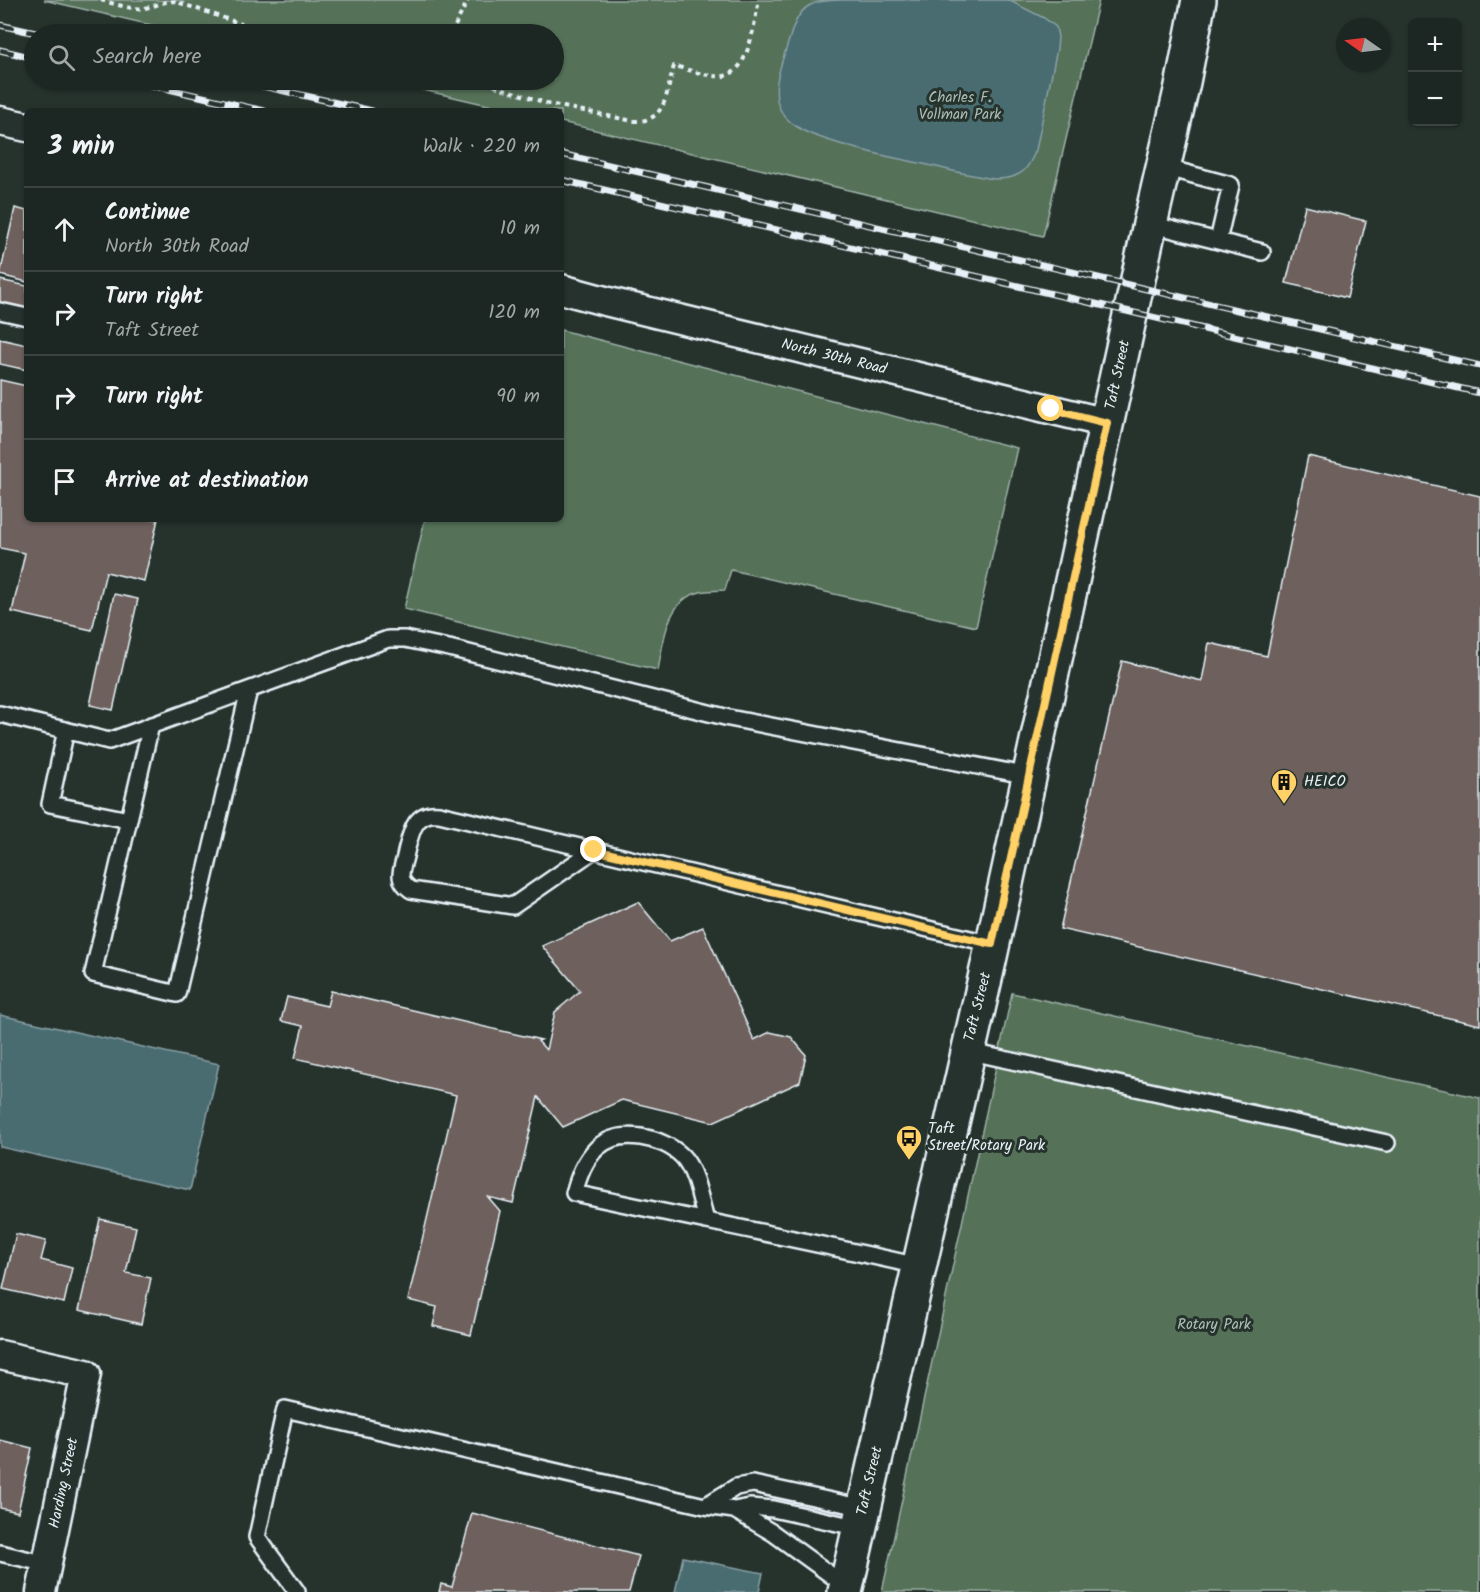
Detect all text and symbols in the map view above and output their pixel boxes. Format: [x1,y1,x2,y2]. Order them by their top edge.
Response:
north arrow [1336,18,1390,72]
map controls [1408,18,1462,126]
button: + [1408,18,1462,72]
search box [24,24,564,90]
text: Search here [93,40,201,75]
icon: search [45,41,78,74]
button: − [1408,72,1462,126]
park label: Charles F. Vollman Park [919,86,1002,127]
text: 3 min [48,126,115,168]
text: Walk · 220 m [423,131,540,163]
text: Continue [105,196,190,231]
icon: ahead [48,213,81,246]
text: 10 m [500,213,540,245]
text: North 30th Road [105,231,249,263]
text: Turn right [105,280,203,315]
icon: right [48,297,81,330]
text: 120 m [488,297,540,329]
text: Taft Street [105,315,199,347]
street label: North 30th Road [779,332,890,382]
street label: Taft Street [1099,338,1137,412]
text: Turn right [105,380,203,415]
icon: right [48,381,81,414]
text: 90 m [496,381,540,413]
route start [1037,395,1063,421]
text: Arrive at destination [105,464,308,499]
icon: arrive [48,465,81,498]
building icon: HEICO [1269,767,1299,805]
place label: HEICO [1304,770,1346,794]
route end [580,836,606,862]
street label: Taft Street [958,970,998,1044]
place label: Taft Street/Rotary Park [928,1117,1046,1158]
bus stop icon: Taft Street/Rotary Park [894,1123,924,1161]
park label: Rotary Park [1177,1313,1252,1337]
street label: Harding Street [43,1435,85,1531]
street label: Taft Street [850,1444,890,1518]

